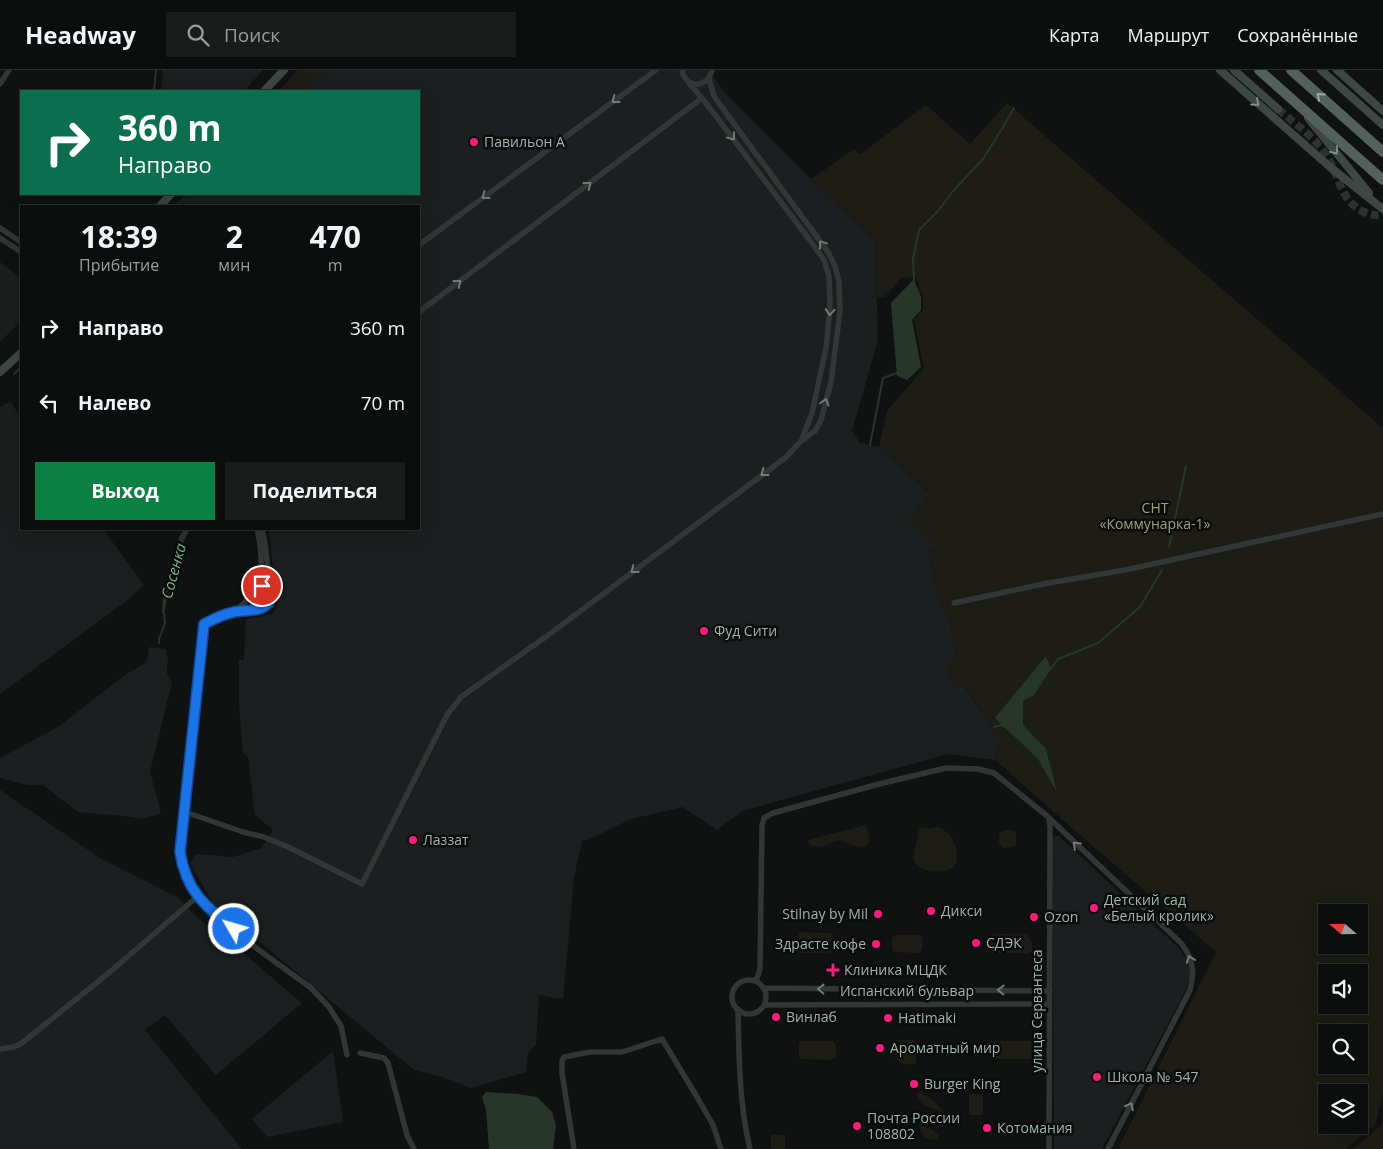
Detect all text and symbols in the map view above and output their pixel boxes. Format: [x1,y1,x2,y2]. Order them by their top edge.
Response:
search box [166,12,516,57]
text: Headway [25,18,136,51]
icon: search [184,21,212,49]
text: Поиск [224,22,280,48]
text: Карта [1049,23,1099,47]
text: Маршрут [1127,23,1209,47]
text: Сохранённые [1237,23,1358,47]
one-way arrow [1317,93,1326,102]
one-way arrow [612,94,621,102]
one-way arrow [1250,97,1259,106]
text: 360 m [118,104,222,151]
icon: right [35,110,100,175]
one-way arrow [726,131,735,141]
place label: Павильон А [484,132,565,151]
marker: Павильон А [468,136,480,148]
one-way arrow [1330,145,1338,154]
text: Направо [118,149,212,179]
one-way arrow [582,182,592,191]
one-way arrow [481,190,491,199]
text: 18:39 [81,216,158,257]
text: 2 [226,216,243,257]
text: 470 [309,216,361,257]
one-way arrow [819,240,828,250]
text: Прибытие [79,254,159,276]
text: мин [218,254,250,276]
text: m [328,254,343,276]
one-way arrow [452,280,461,288]
one-way arrow [824,308,835,316]
icon: right [35,314,63,342]
text: Направо [78,315,164,341]
text: 360 m [350,315,405,341]
icon: left [35,389,63,417]
text: Налево [78,390,151,416]
text: 70 m [361,390,405,416]
one-way arrow [820,398,830,406]
button: Выход [35,462,215,520]
button: Поделиться [225,462,405,520]
one-way arrow [761,468,770,476]
park label: СНТ «Коммунарка-1» [1099,498,1211,533]
water label: Сосенка [156,541,190,600]
pin [241,565,283,607]
one-way arrow [631,565,640,573]
icon: arrive [248,572,276,600]
place label: Фуд Сити [714,621,777,640]
marker: Фуд Сити [698,625,710,637]
place label: Лаззат [423,830,469,849]
marker: Лаззат [407,834,419,846]
one-way arrow [1072,842,1081,851]
place label: Детский сад «Белый кролик» [1104,890,1214,925]
place label: Дикси [941,901,982,920]
position arrow [207,902,259,954]
marker: Детский сад «Белый кролик» [1088,902,1100,914]
place label: Stilnay by Mil [782,904,868,923]
north arrow [1318,904,1368,954]
map controls [1318,904,1368,1134]
marker: Дикси [925,905,937,917]
place label: Ozon [1044,907,1078,926]
marker: Stilnay by Mil [872,908,884,920]
marker: Ozon [1028,911,1040,923]
place label: СДЭК [986,933,1022,952]
place label: Здрасте кофе [775,934,866,953]
marker: СДЭК [970,937,982,949]
marker: Здрасте кофе [870,938,882,950]
street label: улица Сервантеса [1027,950,1046,1072]
one-way arrow [1186,955,1196,964]
place label: Клиника МЦДК [844,960,947,979]
marker: Клиника МЦДК [826,963,840,977]
button: sound [1318,964,1368,1014]
street label: Испанский бульвар [840,981,974,1000]
one-way arrow [817,984,824,994]
one-way arrow [997,985,1004,995]
place label: Винлаб [786,1007,837,1026]
place label: Hatimaki [898,1008,956,1027]
marker: Винлаб [770,1011,782,1023]
marker: Hatimaki [882,1012,894,1024]
button: search [1318,1024,1368,1074]
place label: Ароматный мир [890,1038,1000,1057]
marker: Ароматный мир [874,1042,886,1054]
place label: Школа № 547 [1107,1067,1198,1086]
marker: Школа № 547 [1091,1071,1103,1083]
place label: Burger King [924,1074,1001,1093]
marker: Burger King [908,1078,920,1090]
button: layers [1318,1084,1368,1134]
one-way arrow [1124,1102,1134,1111]
place label: Почта России 108802 [867,1108,960,1143]
place label: Котомания [997,1118,1073,1137]
marker: Почта России 108802 [851,1120,863,1132]
marker: Котомания [981,1122,993,1134]

